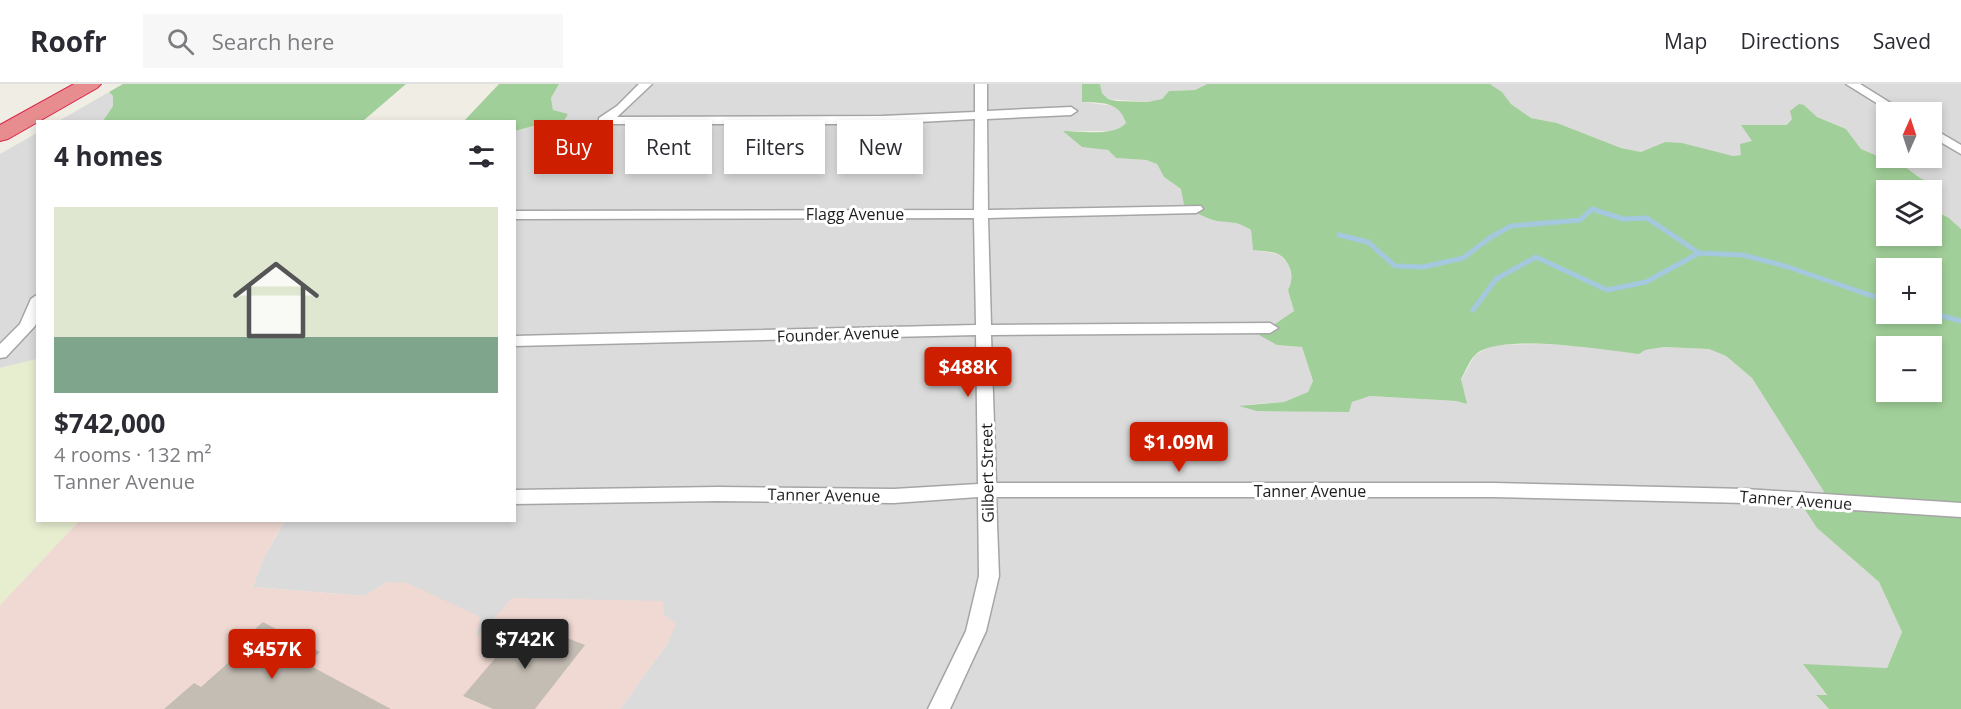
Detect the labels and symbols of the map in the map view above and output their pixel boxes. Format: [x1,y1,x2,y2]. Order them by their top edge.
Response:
north arrow [1876,102,1942,168]
street label: Flagg Avenue [806,203,904,225]
street label: Founder Avenue [776,321,900,347]
pin: $488K [926,347,1010,398]
pin: $1.09M [1130,422,1228,473]
street label: Gilbert Street [975,423,999,523]
street label: Tanner Avenue [1254,480,1366,502]
street label: Tanner Avenue [767,483,881,507]
street label: Tanner Avenue [1739,485,1853,515]
pin: $742K [483,619,567,670]
pin: $457K [230,629,314,680]

